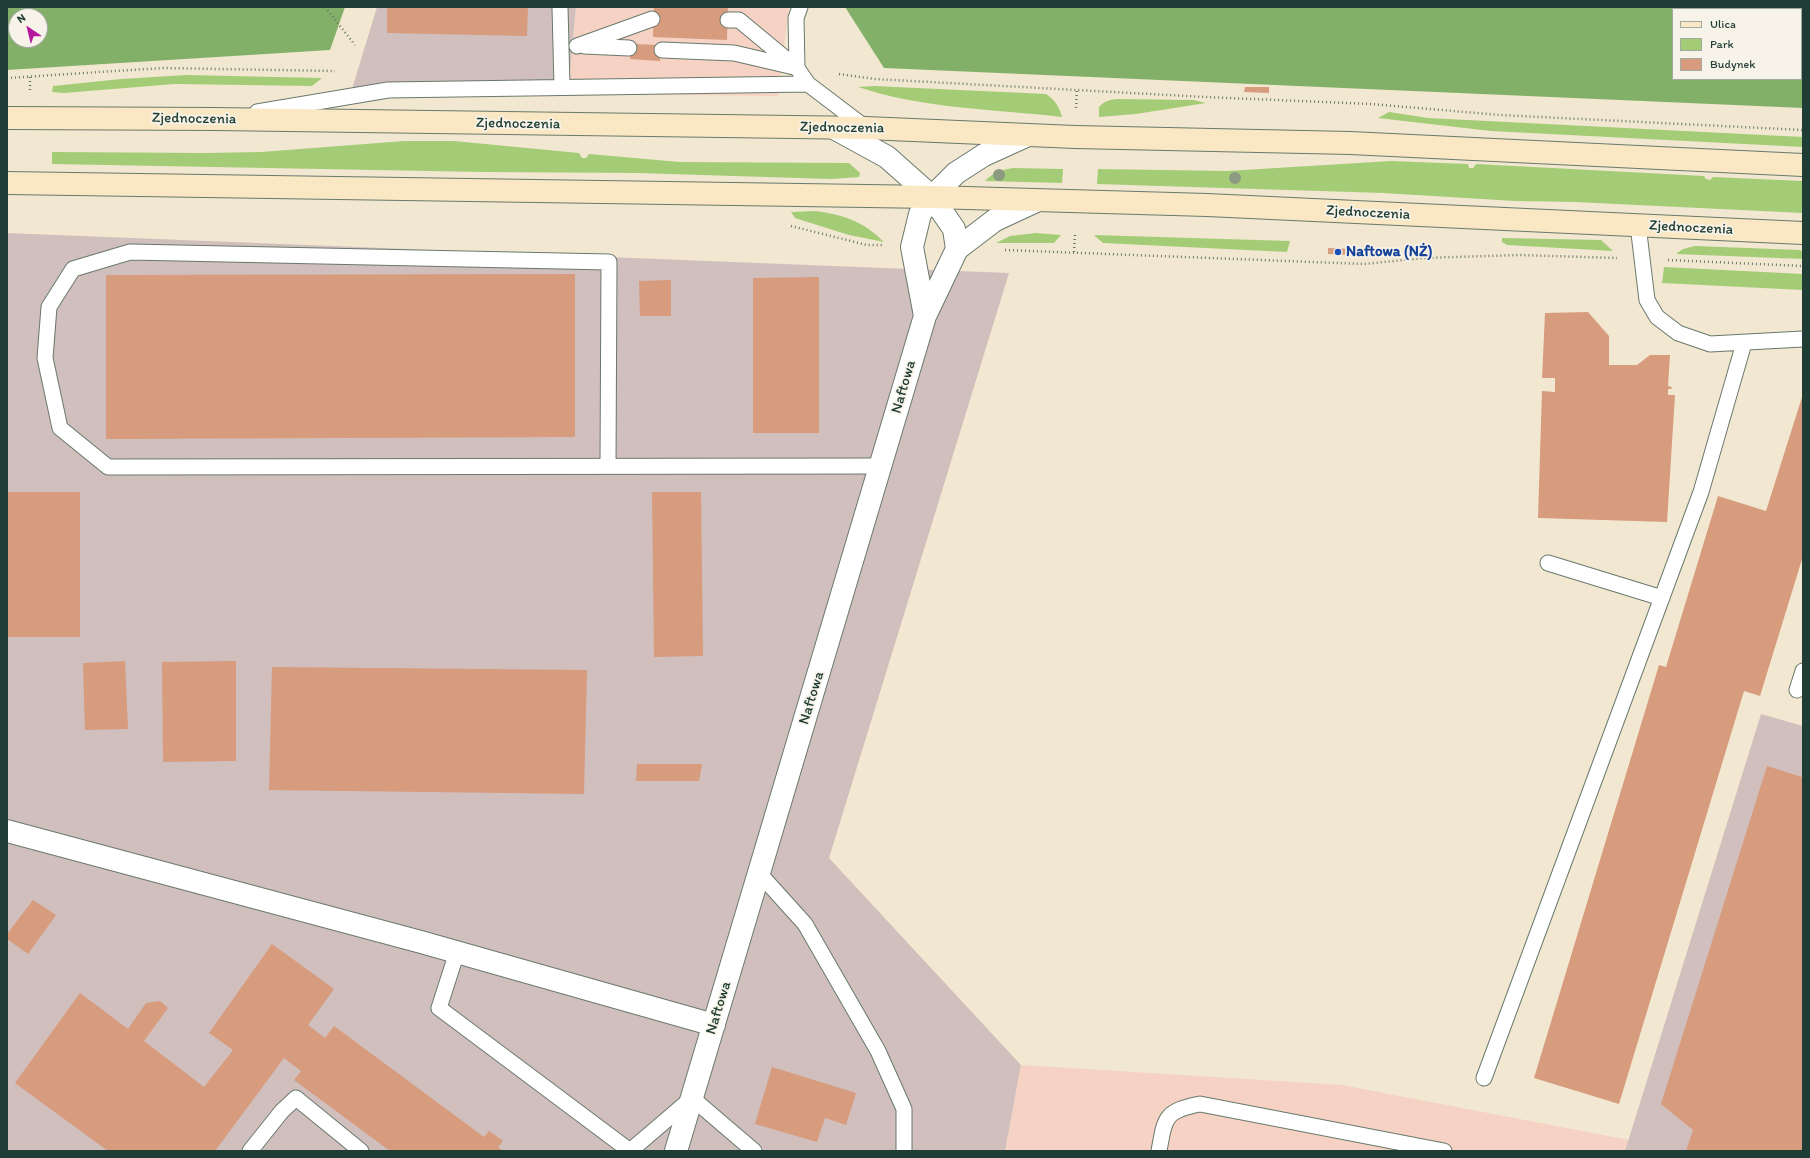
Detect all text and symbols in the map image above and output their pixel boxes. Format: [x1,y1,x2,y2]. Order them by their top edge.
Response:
north arrow [8,8,48,48]
legend [1672,8,1802,80]
text: N [15,11,28,26]
text: Ulica [1710,17,1736,31]
text: Park [1710,37,1734,51]
text: Budynek [1710,57,1755,71]
street label: Zjednoczenia [152,109,236,129]
street label: Zjednoczenia [476,114,560,134]
street label: Zjednoczenia [800,118,884,138]
street label: Zjednoczenia [1325,202,1411,224]
street label: Zjednoczenia [1648,217,1734,239]
place label: Naftowa (NŻ) [1346,243,1432,261]
marker: Naftowa (NŻ) [1333,247,1343,257]
street label: Naftowa [888,358,920,416]
street label: Naftowa [795,669,829,727]
street label: Naftowa [702,979,736,1037]

